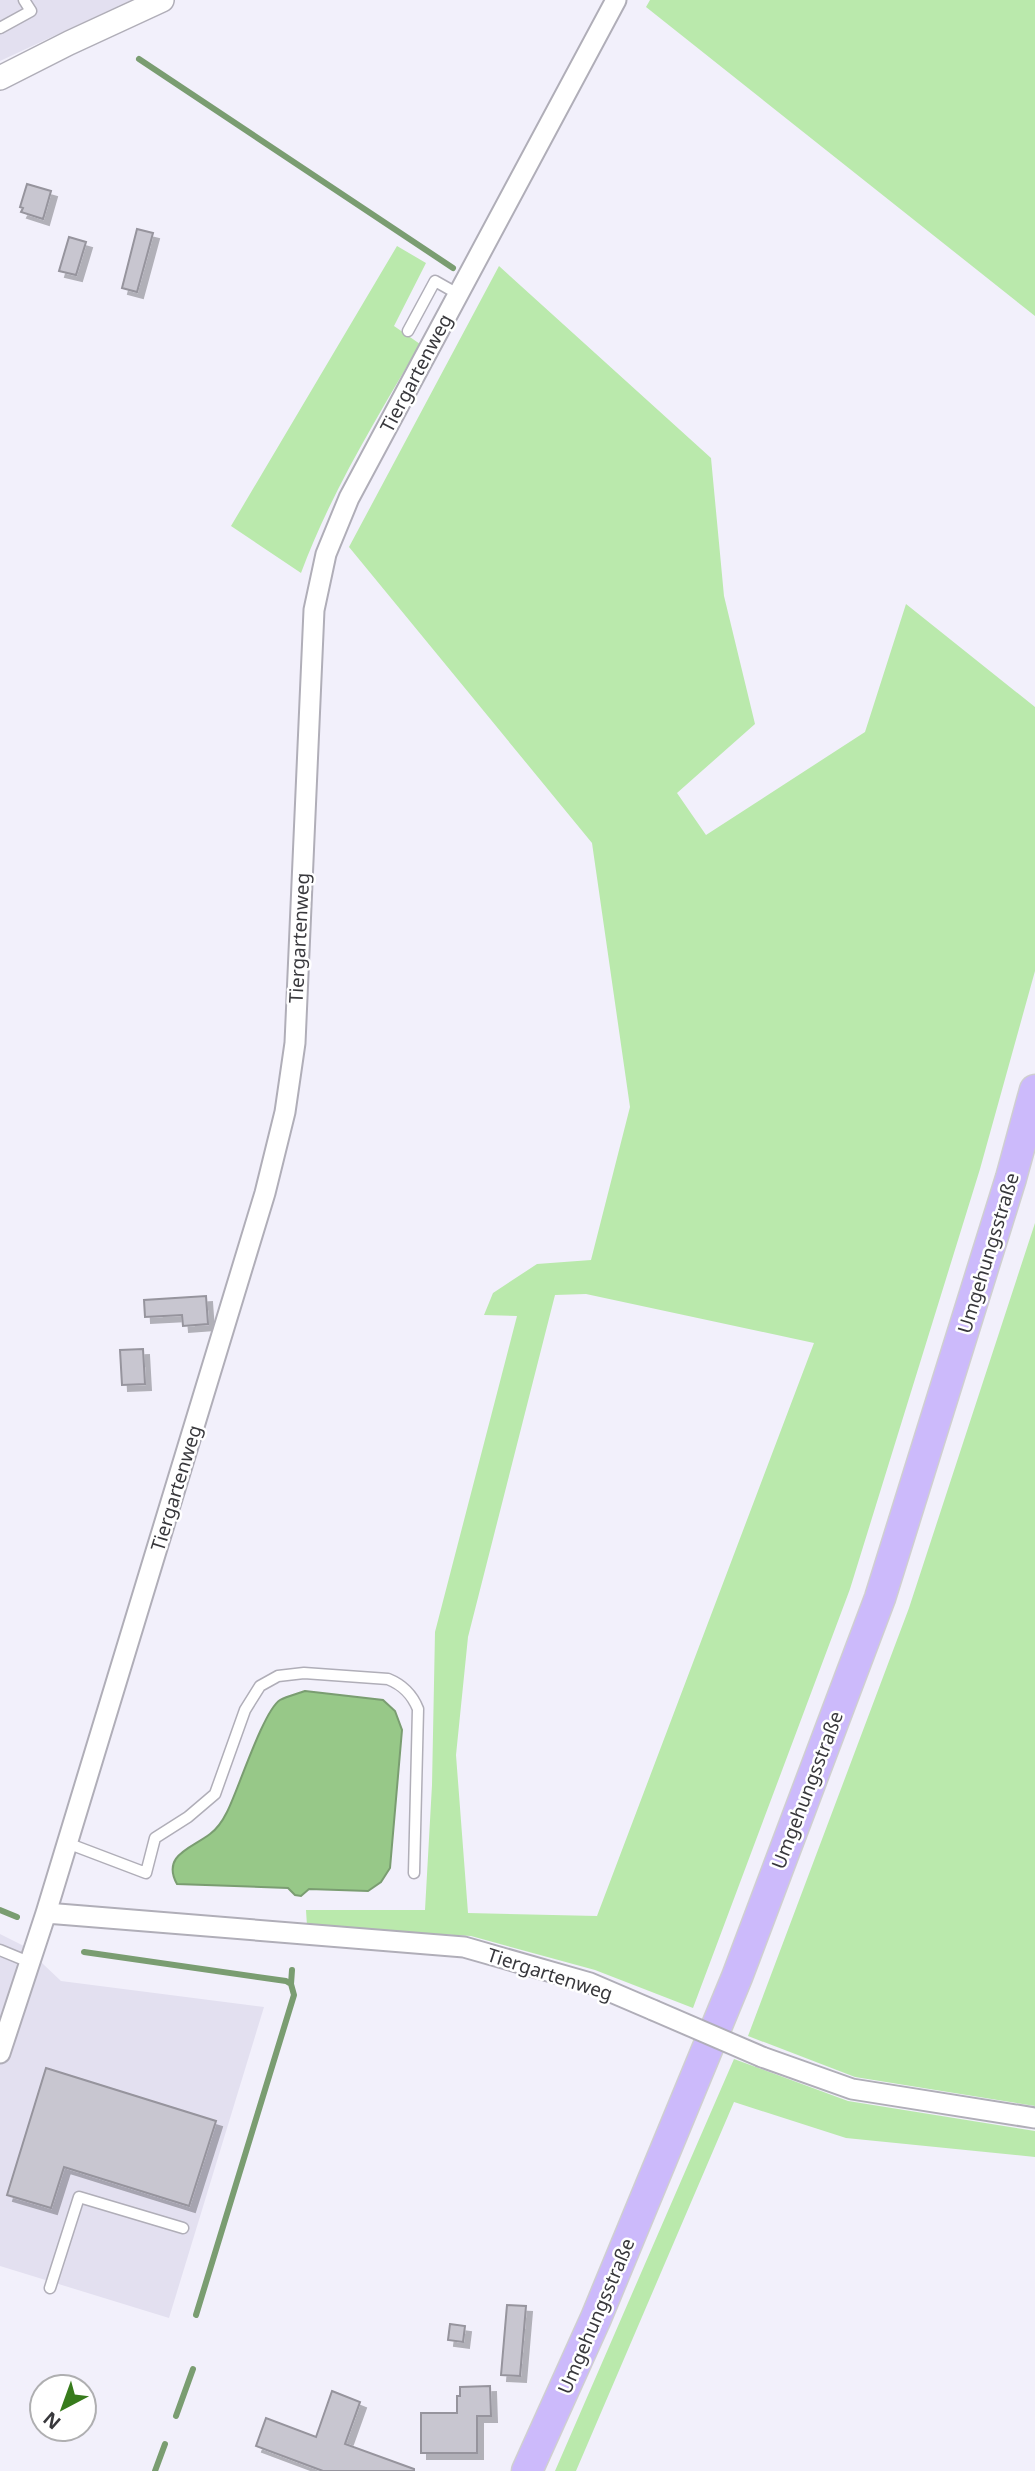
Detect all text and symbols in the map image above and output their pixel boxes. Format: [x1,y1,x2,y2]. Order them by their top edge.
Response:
street label: Tiergartenweg [374,309,458,437]
street label: Tiergartenweg [283,872,315,1004]
street label: Umgehungsstraße [951,1169,1025,1337]
street label: Tiergartenweg [144,1422,208,1554]
street label: Umgehungsstraße [765,1707,849,1873]
street label: Tiergartenweg [484,1941,616,2007]
street label: Umgehungsstraße [551,2234,641,2398]
north arrow [28,2373,98,2443]
text: N [37,2406,66,2436]

